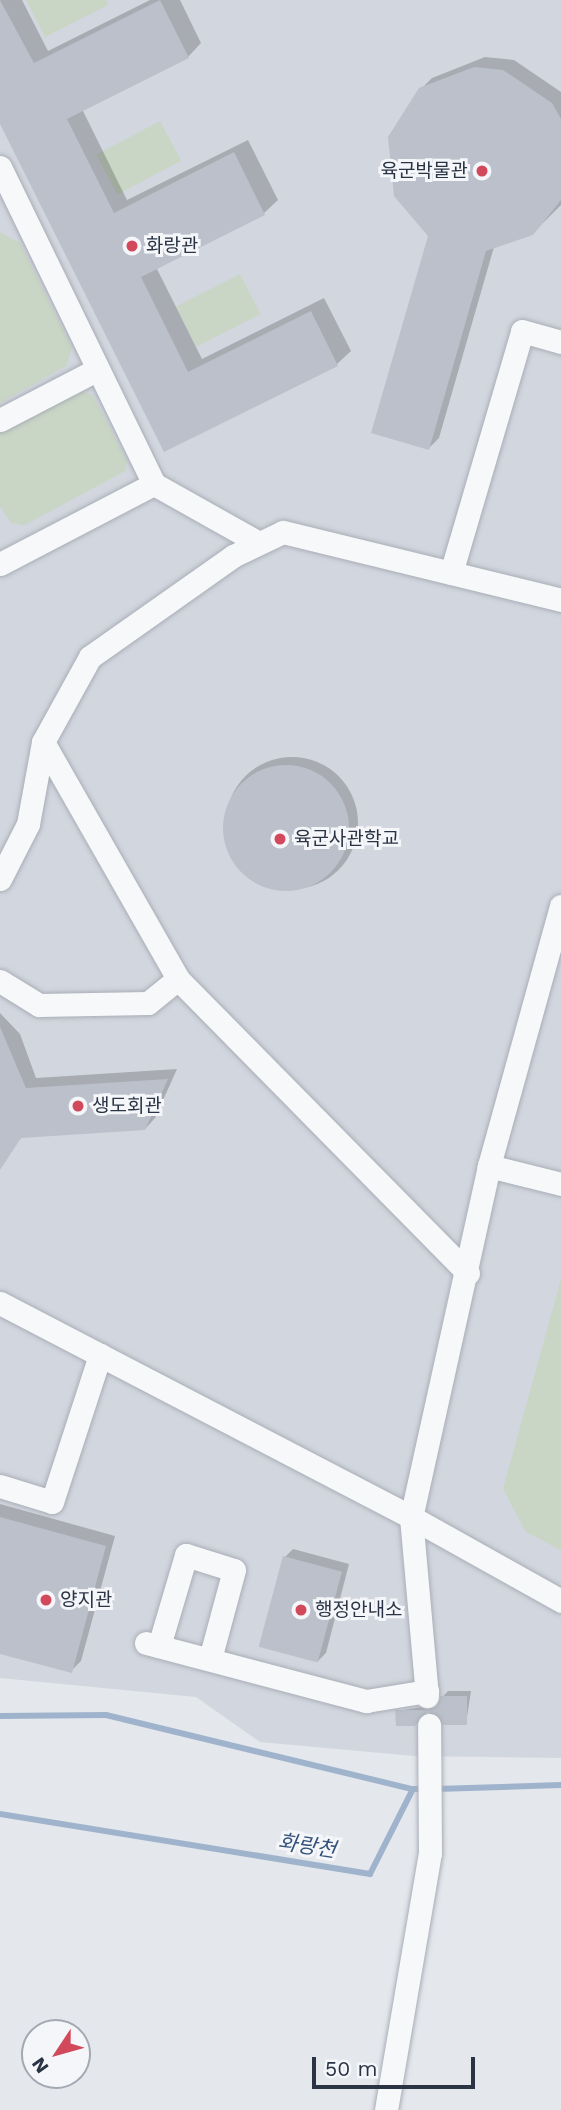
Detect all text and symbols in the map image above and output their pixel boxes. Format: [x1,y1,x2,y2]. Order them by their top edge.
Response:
place label: 육군박물관 [381,160,468,182]
marker: 육군박물관 [474,163,490,179]
place label: 화랑관 [146,235,198,257]
marker: 화랑관 [124,238,140,254]
place label: 육군사관학교 [294,828,399,850]
marker: 육군사관학교 [272,831,288,847]
place label: 생도회관 [92,1095,162,1117]
marker: 생도회관 [70,1098,86,1114]
place label: 양지관 [60,1589,112,1611]
marker: 양지관 [38,1592,54,1608]
place label: 행정안내소 [315,1599,402,1621]
marker: 행정안내소 [293,1602,309,1618]
water label: 화랑천 [276,1829,338,1863]
north arrow [21,2019,91,2089]
scale bar [316,2044,479,2088]
text: N [27,2053,54,2078]
text: 50 m [325,2056,377,2081]

